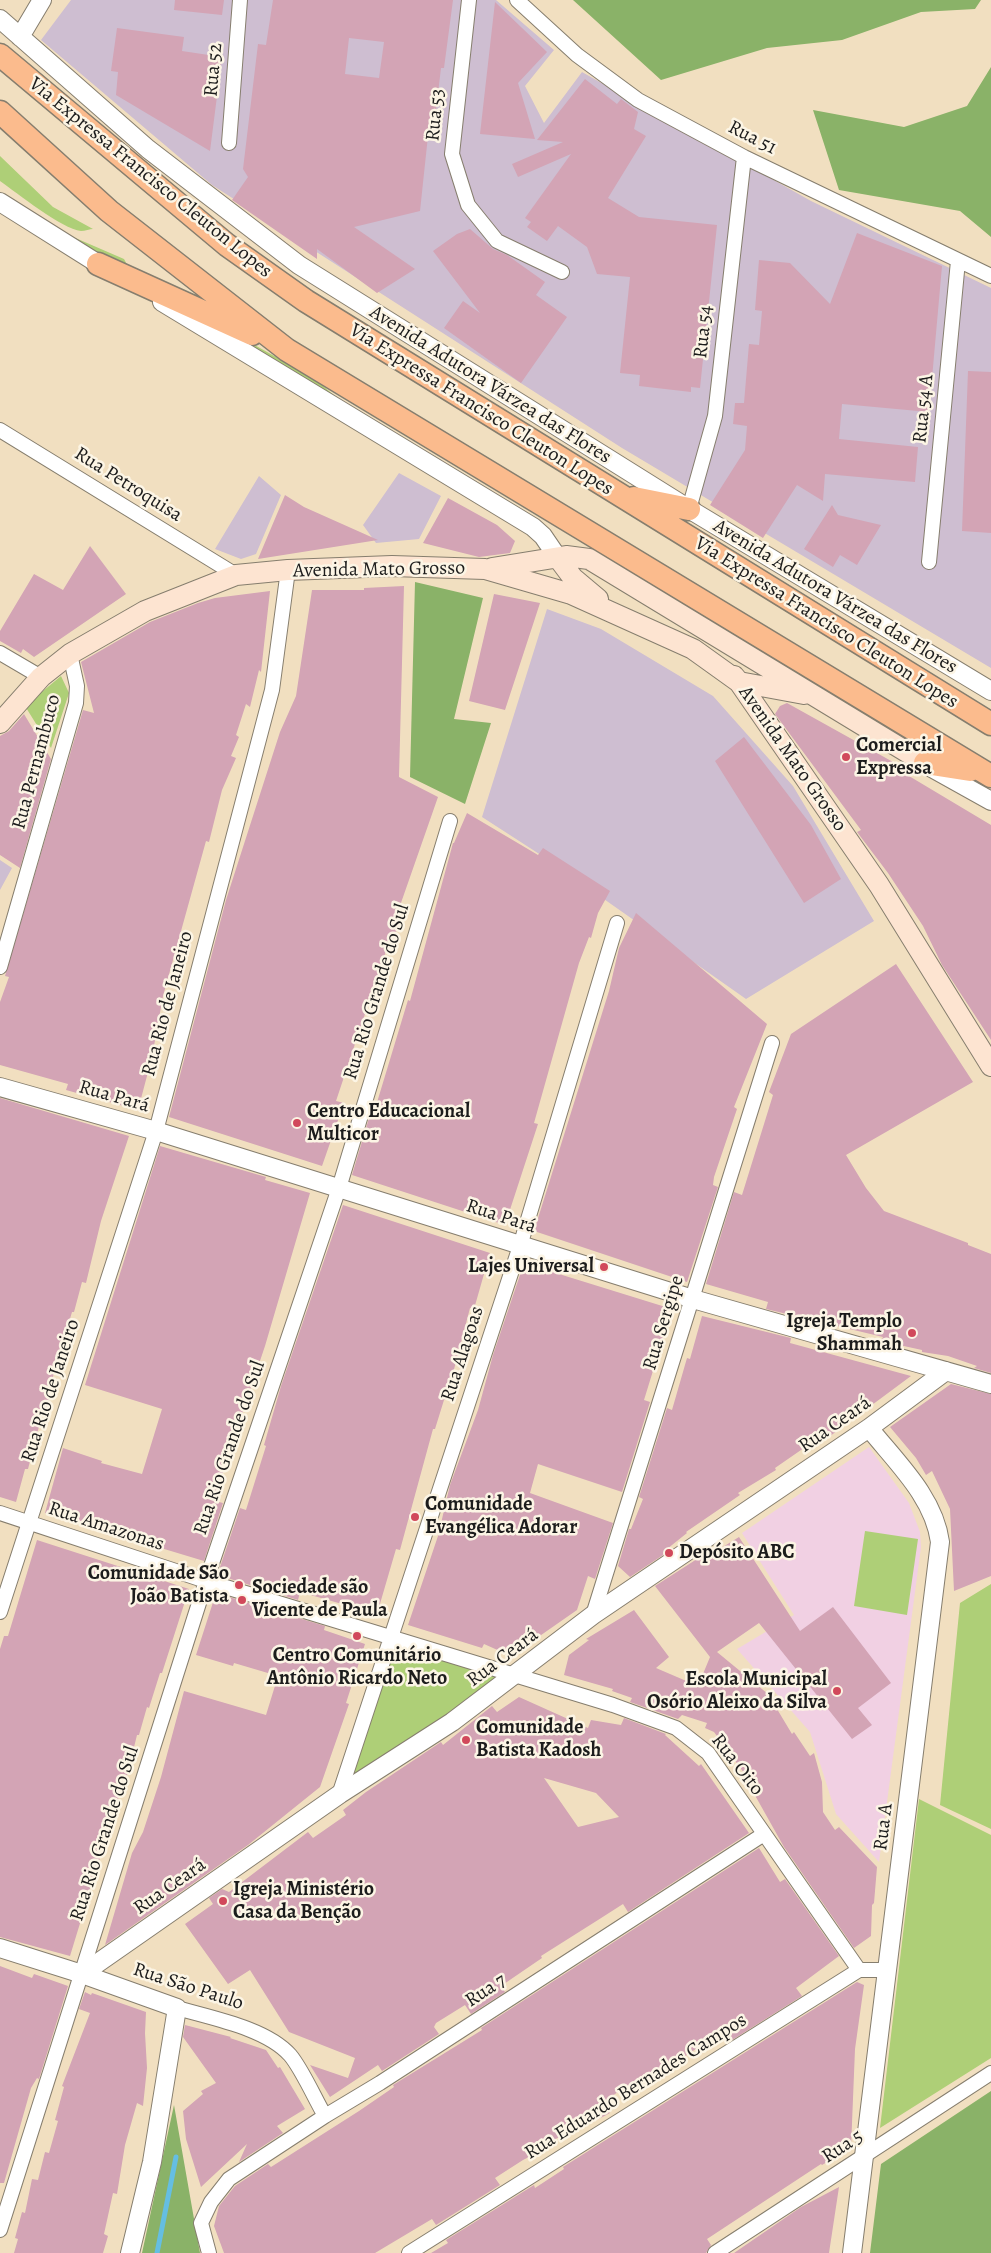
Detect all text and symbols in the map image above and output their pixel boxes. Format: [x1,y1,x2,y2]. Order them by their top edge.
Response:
street label: Rua 52 [200,42,228,98]
street label: Via Expressa Francisco Cleuton Lopes [23,72,277,284]
street label: Rua 53 [421,88,451,142]
street label: Rua 51 [724,116,780,160]
street label: Avenida Adutora Várzea das Flores [365,301,615,469]
street label: Rua 54 [689,304,719,360]
street label: Via Expressa Francisco Cleuton Lopes [345,319,617,501]
street label: Rua 54 A [908,373,940,445]
street label: Rua Petroquisa [70,442,186,528]
street label: Avenida Adutora Várzea das Flores [709,515,961,679]
street label: Via Expressa Francisco Cleuton Lopes [690,532,962,714]
street label: Avenida Mato Grosso [293,556,465,584]
street label: Avenida Mato Grosso [733,681,851,837]
street label: Rua Pernambuco [7,692,67,832]
place label: Comercial Expressa [856,734,942,781]
marker: Comercial Expressa [840,751,852,763]
street label: Rua Rio Grande do Sul [339,901,415,1083]
street label: Rua Rio de Janeiro [137,929,199,1079]
street label: Rua Pará [76,1075,152,1119]
place label: Centro Educacional Multicor [307,1100,470,1147]
marker: Centro Educacional Multicor [291,1117,303,1129]
street label: Rua Pará [463,1194,539,1240]
place label: Lajes Universal [468,1255,594,1279]
marker: Lajes Universal [598,1261,610,1273]
street label: Rua Sergipe [638,1273,690,1373]
street label: Rua Alagoas [436,1303,490,1405]
place label: Igreja Templo Shammah [786,1310,902,1357]
street label: Rua Rio de Janeiro [17,1316,85,1466]
marker: Igreja Templo Shammah [906,1327,918,1339]
street label: Rua Rio Grande do Sul [189,1358,271,1538]
street label: Rua Ceará [794,1391,876,1459]
place label: Comunidade Evangélica Adorar [425,1493,577,1540]
street label: Rua Amazonas [45,1497,167,1557]
marker: Comunidade Evangélica Adorar [409,1511,421,1523]
place label: Depósito ABC [679,1541,795,1565]
marker: Depósito ABC [663,1547,675,1559]
place label: Comunidade São João Batista [88,1562,229,1609]
place label: Sociedade são Vicente de Paula [252,1576,388,1623]
marker: Comunidade São João Batista [233,1579,245,1591]
marker: Sociedade são Vicente de Paula [236,1594,248,1606]
street label: Rua Ceará [463,1623,543,1693]
marker: Centro Comunitário Antônio Ricardo Neto [351,1630,363,1642]
place label: Centro Comunitário Antônio Ricardo Neto [267,1644,447,1691]
place label: Escola Municipal Osório Aleixo da Silva [647,1668,827,1715]
marker: Escola Municipal Osório Aleixo da Silva [831,1685,843,1697]
place label: Comunidade Batista Kadosh [476,1716,601,1763]
street label: Rua Oito [705,1729,769,1801]
marker: Comunidade Batista Kadosh [460,1734,472,1746]
street label: Rua Rio Grande do Sul [65,1743,145,1925]
street label: Rua A [869,1802,899,1852]
street label: Rua Ceará [129,1853,211,1921]
place label: Igreja Ministério Casa da Benção [233,1878,374,1925]
marker: Igreja Ministério Casa da Benção [217,1895,229,1907]
street label: Rua São Paulo [130,1958,246,2016]
street label: Rua 7 [461,1969,511,2013]
street label: Rua Eduardo Bernades Campos [520,2009,752,2165]
street label: Rua 5 [818,2125,868,2169]

